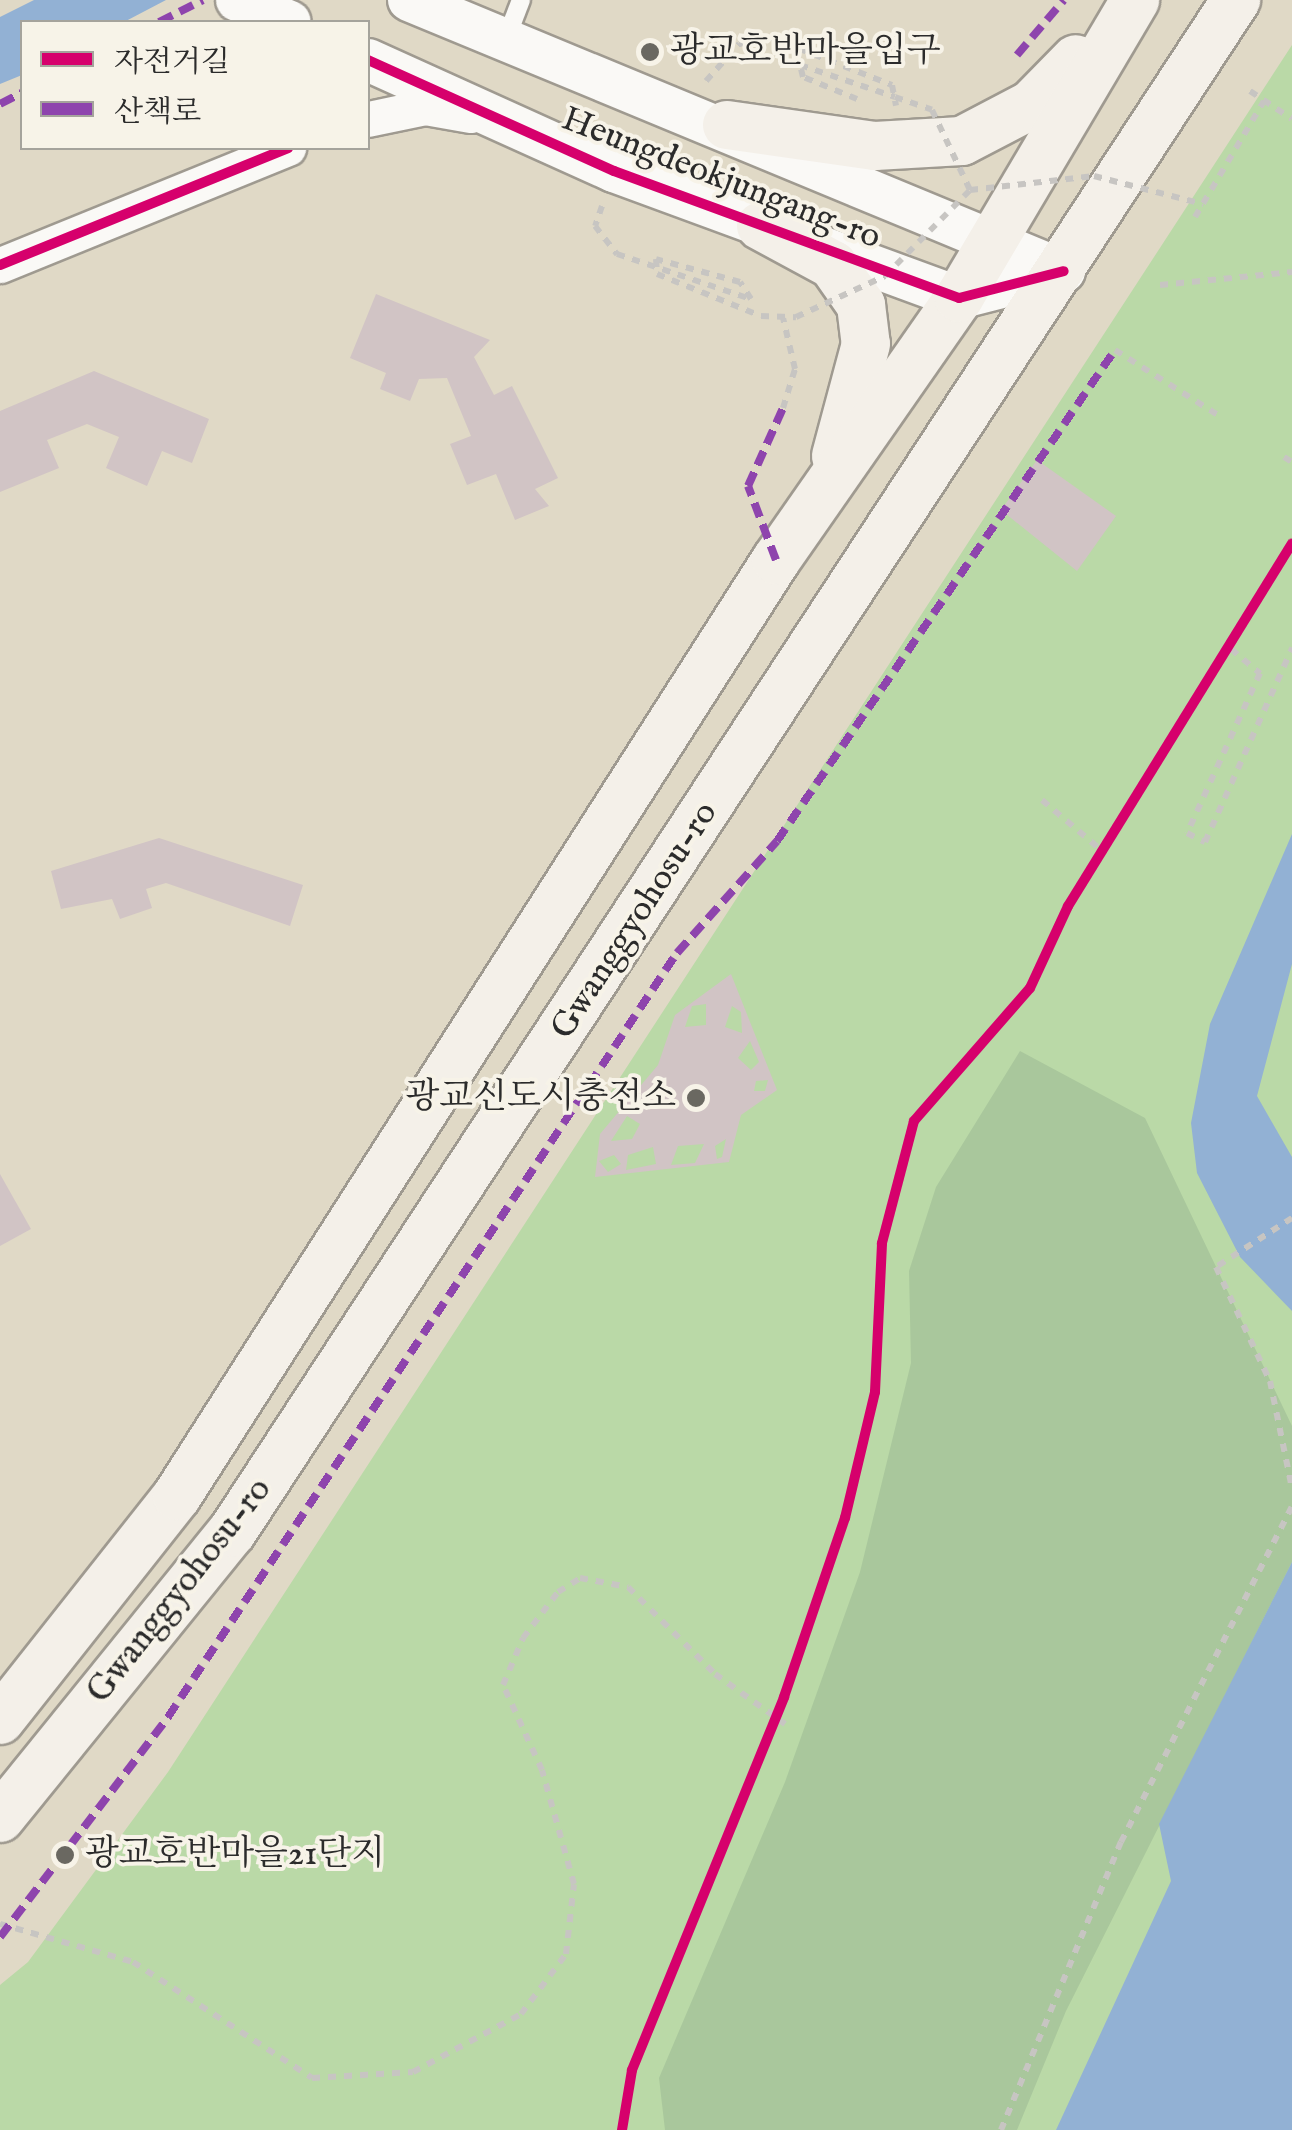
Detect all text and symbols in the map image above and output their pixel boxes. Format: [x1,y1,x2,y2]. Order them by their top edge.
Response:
legend [20,20,370,150]
place label: 광교호반마을입구 [670,31,940,73]
marker: 광교호반마을입구 [639,41,661,63]
text: 자전거길 [114,44,230,82]
text: 산책로 [114,94,201,132]
street label: Heungdeokjungang-ro [556,99,886,259]
street label: Gwanggyohosu-ro [543,794,727,1048]
place label: 광교신도시충전소 [406,1077,676,1119]
marker: 광교신도시충전소 [685,1087,707,1109]
street label: Gwanggyohosu-ro [79,1470,281,1712]
place label: 광교호반마을21단지 [85,1834,385,1876]
marker: 광교호반마을21단지 [54,1844,76,1866]

